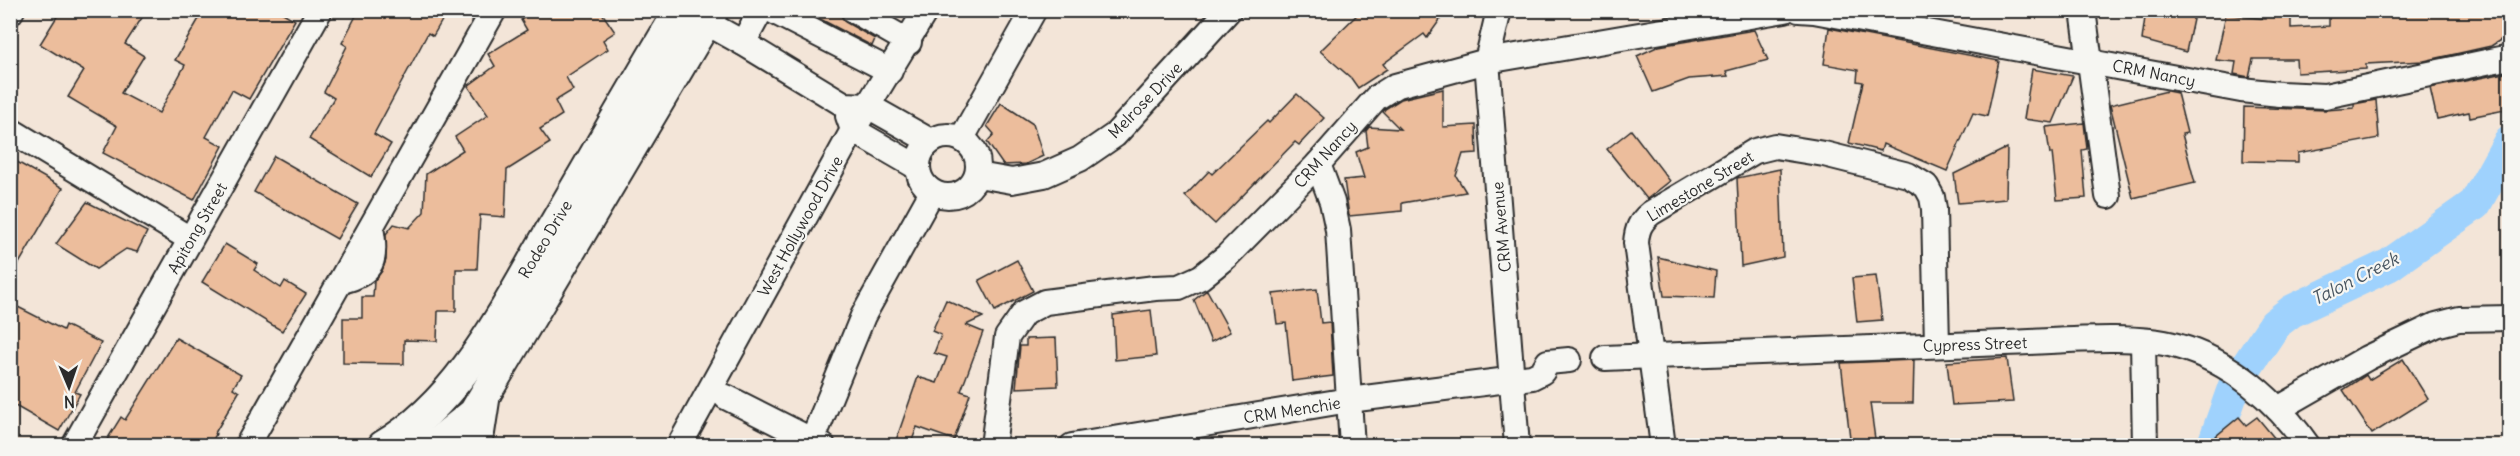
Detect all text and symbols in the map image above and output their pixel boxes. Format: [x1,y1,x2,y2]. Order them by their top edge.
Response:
street label: CRM Nancy [2111,55,2197,91]
street label: Melrose Drive [1104,58,1186,142]
street label: CRM Nancy [1289,116,1361,192]
street label: Limestone Street [1643,146,1758,226]
street label: West Hollywood Drive [753,152,847,300]
street label: Apitong Street [163,178,231,277]
street label: CRM Avenue [1487,181,1515,273]
street label: Rodeo Drive [514,196,576,282]
water label: Talon Creek [2307,246,2404,310]
street label: Cypress Street [1923,332,2028,356]
north arrow [39,357,99,417]
text: N [64,392,75,412]
street label: CRM Menchie [1242,392,1342,428]

